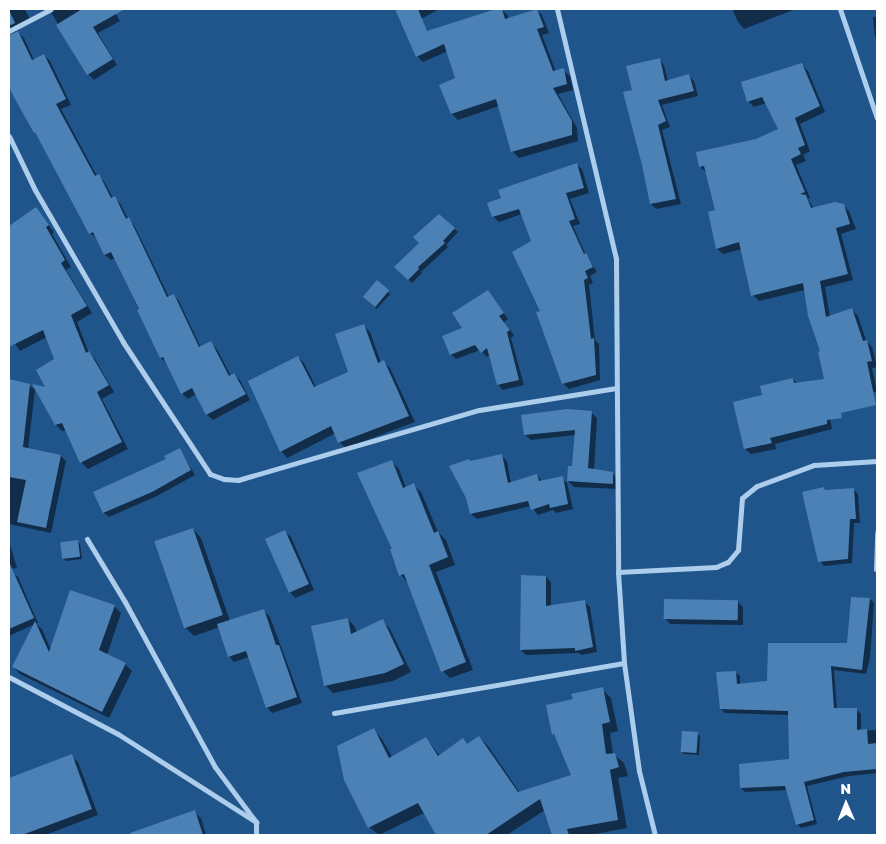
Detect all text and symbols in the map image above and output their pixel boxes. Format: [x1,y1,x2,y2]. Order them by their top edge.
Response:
north arrow [821,779,871,829]
text: N [840,780,851,797]

